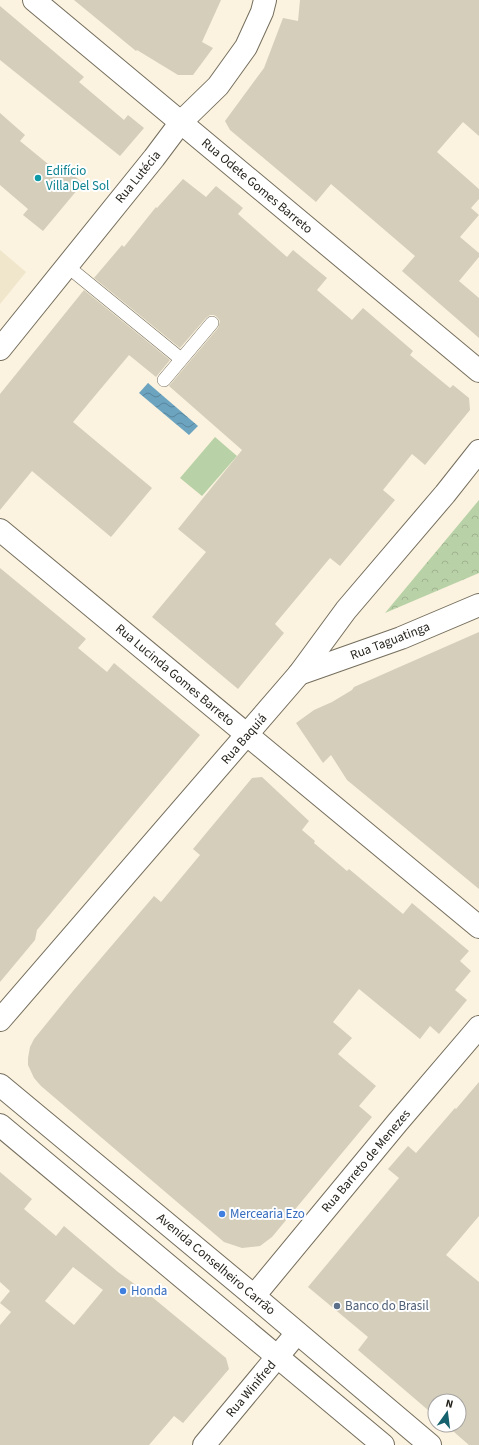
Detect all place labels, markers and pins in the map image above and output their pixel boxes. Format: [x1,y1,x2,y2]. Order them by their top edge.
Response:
place label: Edifício Villa Del Sol [46,162,109,195]
marker: Edifício Villa Del Sol [33,173,43,183]
place label: Mercearia Ezo [230,1205,305,1223]
marker: Mercearia Ezo [217,1209,227,1219]
place label: Honda [131,1282,167,1300]
marker: Honda [118,1286,128,1296]
place label: Banco do Brasil [345,1297,429,1315]
marker: Banco do Brasil [332,1301,342,1311]

